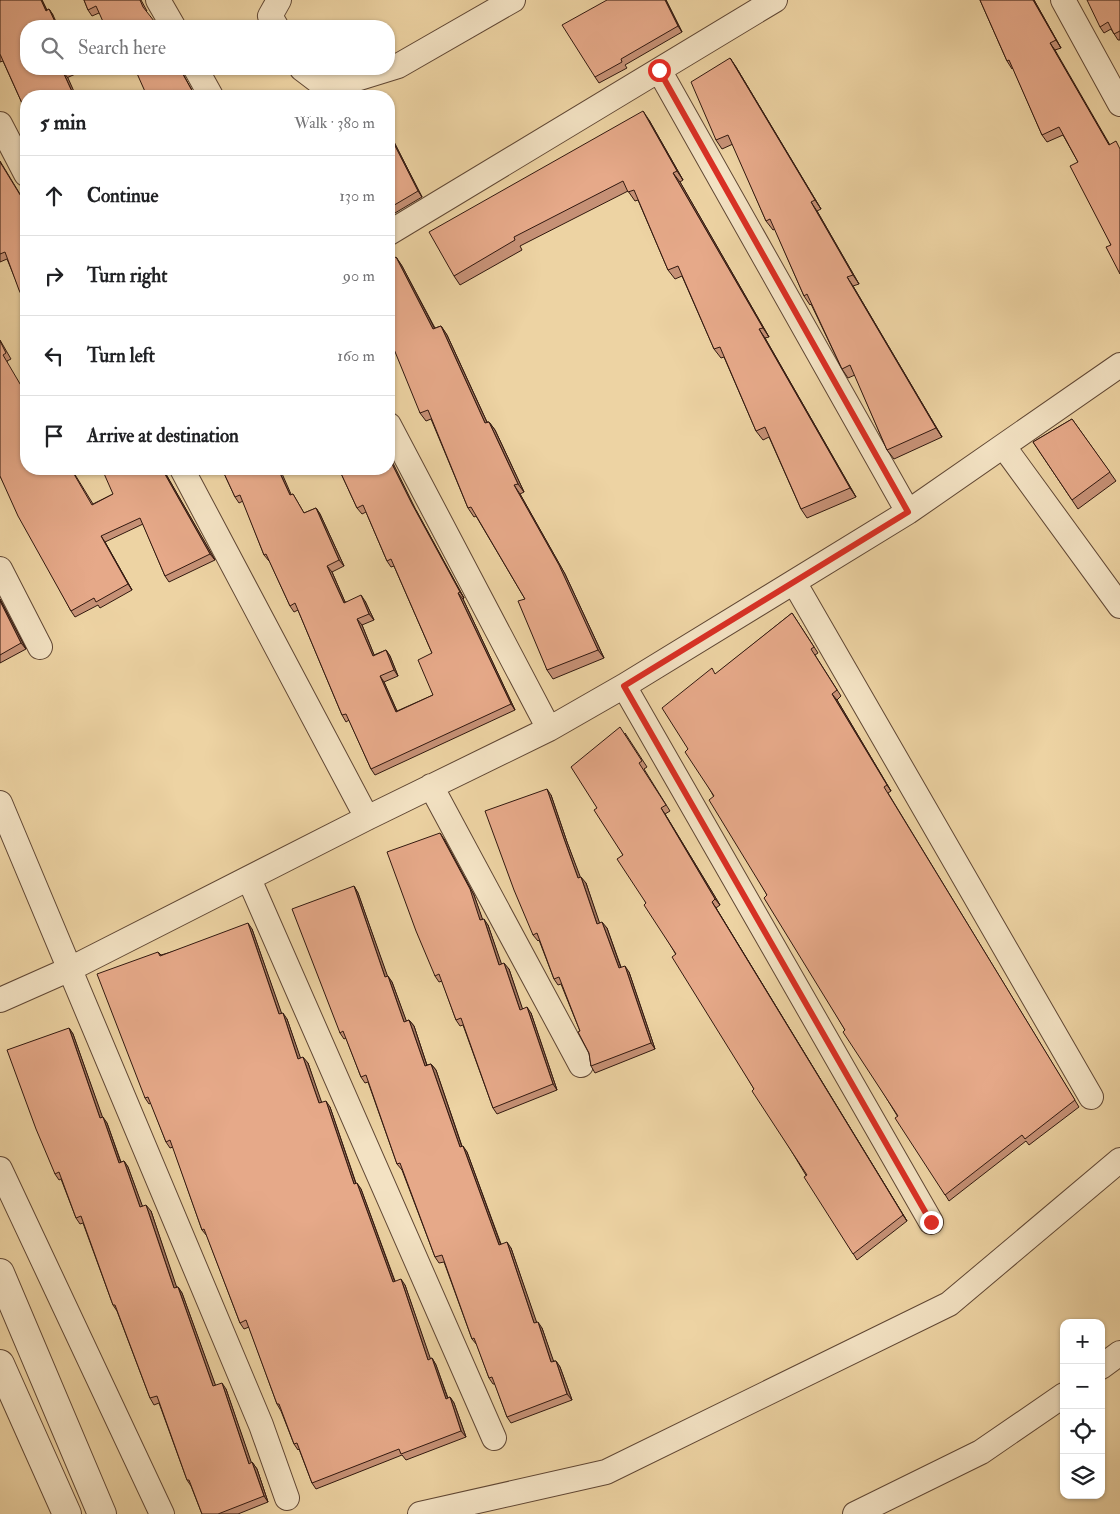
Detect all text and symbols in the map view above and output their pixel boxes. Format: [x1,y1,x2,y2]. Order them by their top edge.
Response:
search box [20,20,395,75]
icon: search [38,34,66,62]
text: Search here [78,36,166,60]
route start [648,59,671,82]
text: 5 min [40,109,86,136]
text: Walk · 380 m [294,113,375,133]
icon: ahead [40,182,68,210]
text: Continue [87,184,158,208]
text: 130 m [339,186,375,206]
icon: right [40,262,68,290]
text: Turn right [87,264,167,288]
text: 90 m [343,266,375,286]
icon: left [40,342,68,370]
text: Turn left [87,344,155,368]
text: 160 m [337,346,375,366]
icon: arrive [40,422,68,450]
text: Arrive at destination [87,424,239,448]
route end [920,1211,943,1234]
map controls [1060,1319,1105,1499]
button: + [1060,1319,1105,1364]
button: − [1060,1364,1105,1409]
button: locate [1060,1409,1105,1454]
button: layers [1060,1454,1105,1499]

